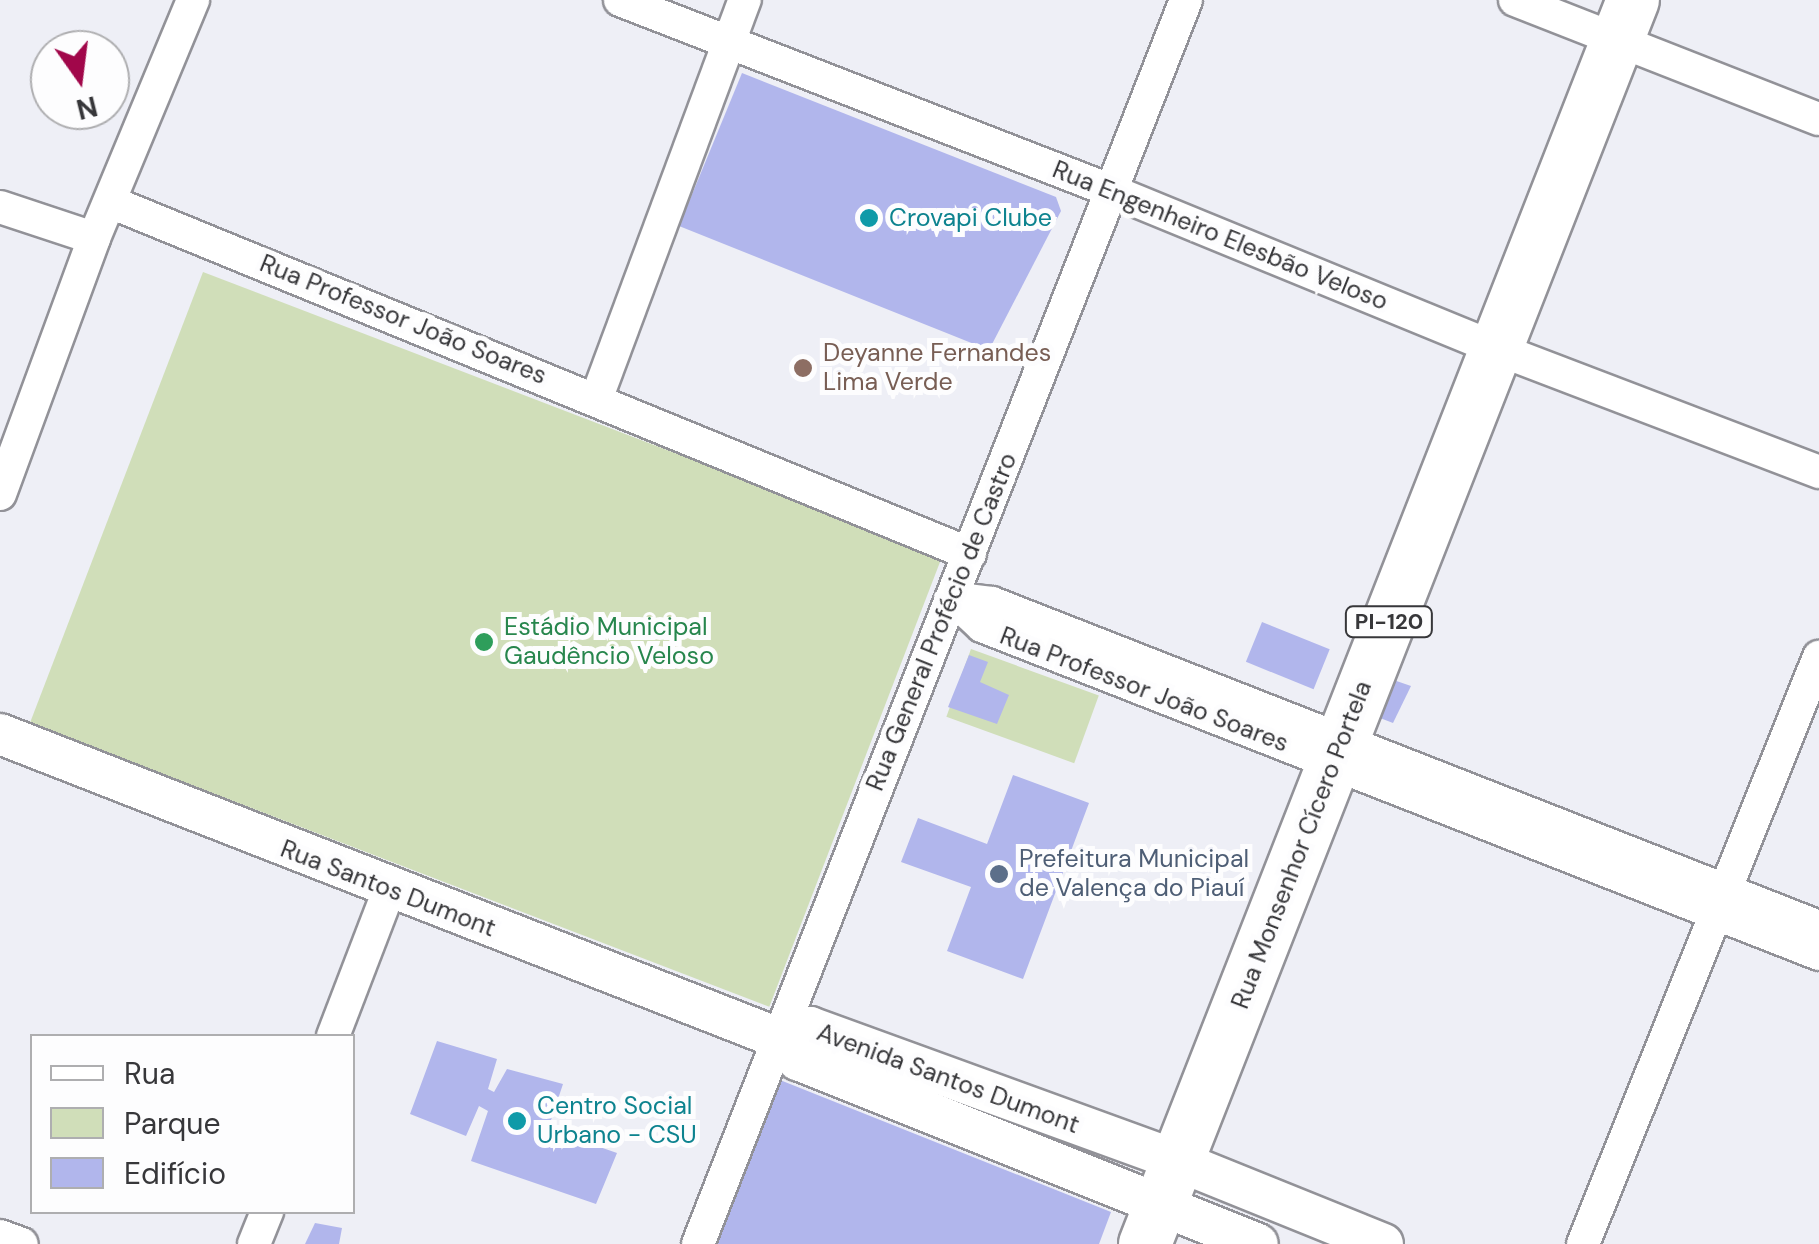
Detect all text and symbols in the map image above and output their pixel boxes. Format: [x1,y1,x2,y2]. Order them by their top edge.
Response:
north arrow [30,30,130,130]
text: N [73,87,101,128]
street label: Rua Engenheiro Elesbão Veloso [1048,155,1392,317]
place label: Crovapi Clube [889,203,1052,233]
marker: Crovapi Clube [858,207,880,229]
street label: Rua Professor João Soares [255,249,551,391]
place label: Deyanne Fernandes Lima Verde [823,339,1051,398]
marker: Deyanne Fernandes Lima Verde [792,357,814,379]
street label: Rua General Profécio de Castro [860,449,1024,795]
road number: PI-120 [1344,605,1434,639]
place label: Estádio Municipal Gaudêncio Veloso [504,613,714,672]
street label: Rua Professor João Soares [996,621,1292,759]
marker: Estádio Municipal Gaudêncio Veloso [473,631,495,653]
street label: Rua Monsenhor Cícero Portela [1226,677,1378,1013]
street label: Rua Santos Dumont [276,834,500,944]
place label: Prefeitura Municipal de Valença do Piauí [1019,845,1249,904]
marker: Prefeitura Municipal de Valença do Piauí [988,863,1010,885]
street label: Avenida Santos Dumont [813,1018,1083,1140]
legend [30,1034,355,1214]
text: Rua [124,1054,175,1093]
place label: Centro Social Urbano - CSU [537,1092,697,1151]
text: Parque [124,1104,221,1143]
marker: Centro Social Urbano - CSU [506,1110,528,1132]
text: Edifício [124,1154,226,1193]

